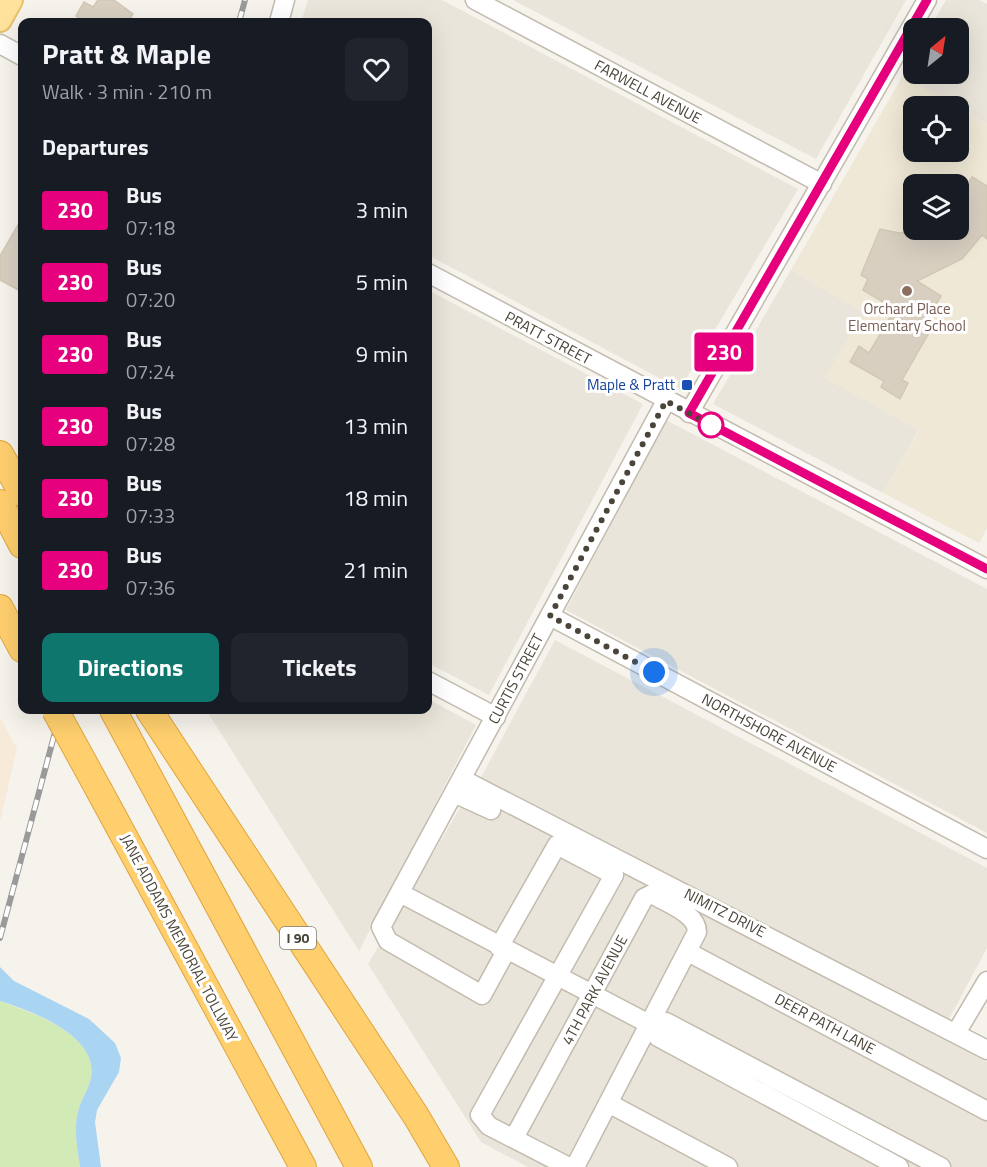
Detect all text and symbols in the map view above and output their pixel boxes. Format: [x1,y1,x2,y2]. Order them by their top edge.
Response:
north arrow [903,18,969,84]
map controls [903,18,969,240]
text: Pratt & Maple [42,32,211,75]
button: heart [345,38,408,101]
street label: FARWELL AVENUE [591,54,706,130]
text: Walk · 3 min · 210 m [42,76,212,107]
button: locate [903,96,969,162]
text: Departures [42,130,149,164]
button: layers [903,174,969,240]
text: Bus [126,178,162,212]
text: 3 min [356,193,408,227]
text: 230 [57,194,93,226]
text: 07:18 [126,212,175,243]
text: Bus [126,250,162,284]
text: 5 min [356,265,408,299]
text: 230 [57,266,93,298]
text: 07:20 [126,284,175,315]
marker: Orchard Place Elementary School [900,284,914,298]
place label: Orchard Place Elementary School [848,297,966,337]
street label: PRATT STREET [501,305,596,370]
text: Bus [126,322,162,356]
line badge: 230 [690,332,758,372]
text: 230 [706,336,742,368]
text: 9 min [356,337,408,371]
text: 230 [57,338,93,370]
text: 07:24 [126,356,175,387]
place label: Maple & Pratt [587,373,676,396]
marker: Maple & Pratt [680,378,694,392]
text: Bus [126,394,162,428]
text: 13 min [343,409,408,443]
text: 230 [57,410,93,442]
unlabelled marker [698,412,724,438]
text: 07:28 [126,428,175,459]
text: Bus [126,466,162,500]
text: 18 min [343,481,408,515]
text: 230 [57,482,93,514]
text: 07:33 [126,500,175,531]
text: Bus [126,538,162,572]
text: 21 min [343,553,408,587]
text: 230 [57,554,93,586]
text: 07:36 [126,572,175,603]
street label: CURTIS STREET [482,629,549,728]
button: Directions [42,633,219,702]
button: Tickets [231,633,408,702]
your location [639,657,669,687]
street label: NORTHSHORE AVENUE [698,687,841,778]
street label: JANE ADDAMS MEMORIAL TOLLWAY [115,830,244,1046]
street label: NIMITZ DRIVE [680,882,770,943]
road number: I 90 [280,927,316,949]
street label: 4TH PARK AVENUE [556,931,633,1049]
street label: DEER PATH LANE [771,987,880,1060]

